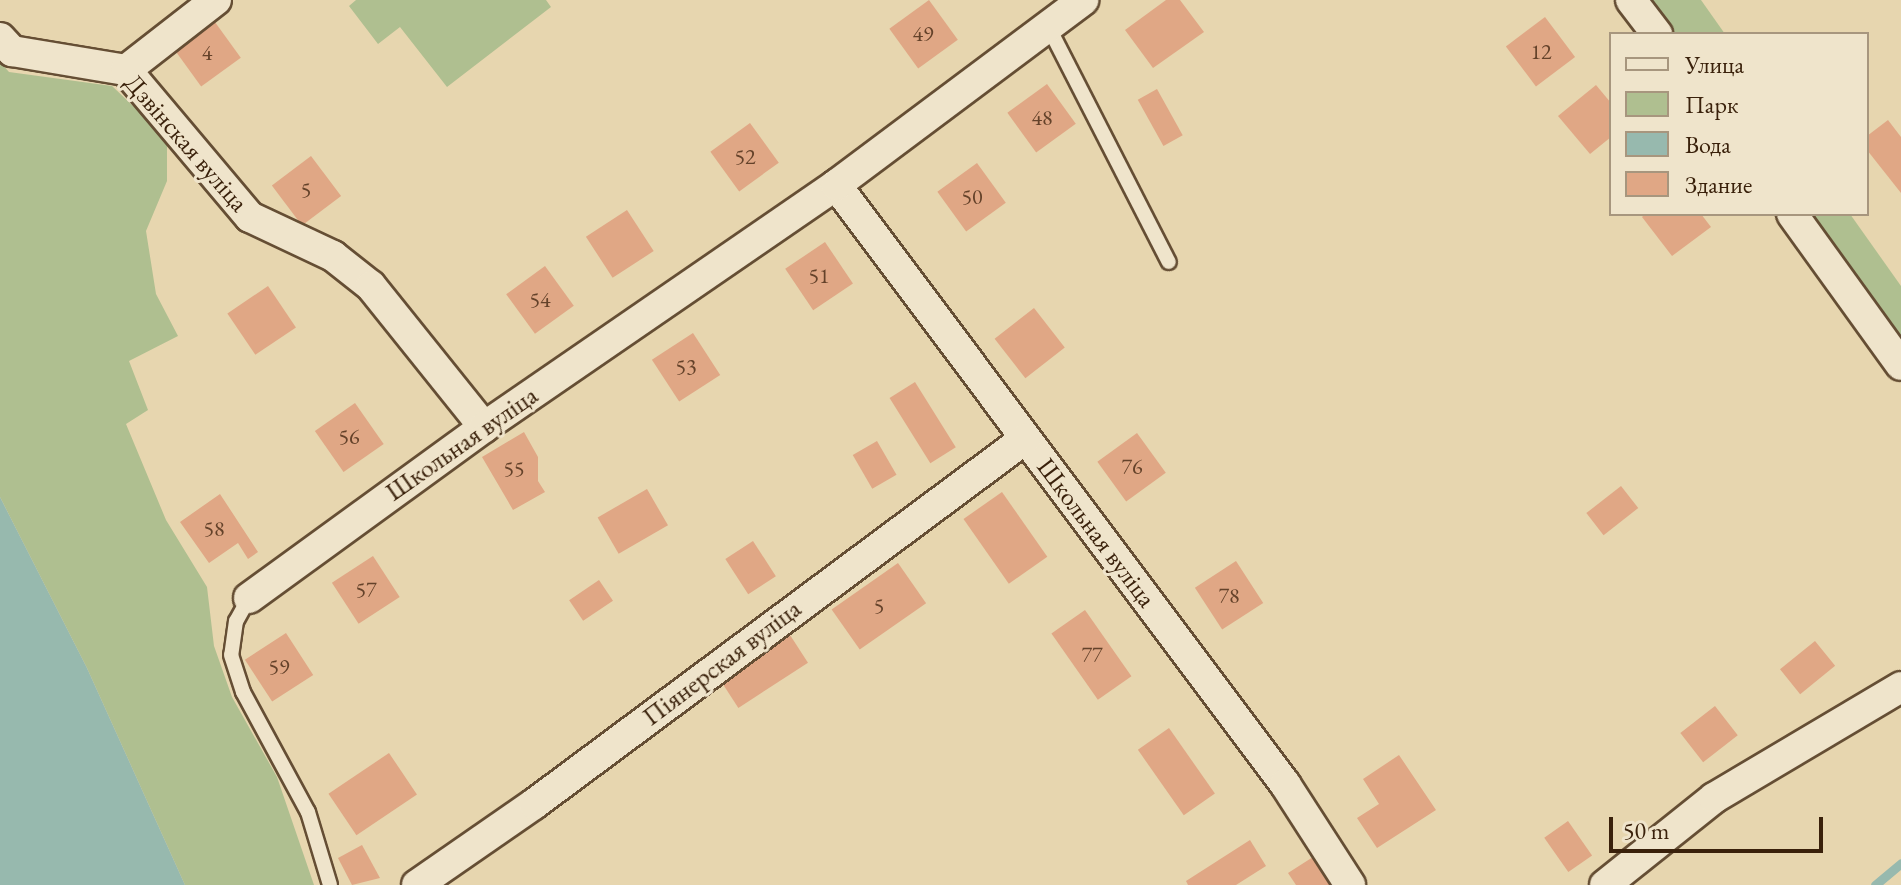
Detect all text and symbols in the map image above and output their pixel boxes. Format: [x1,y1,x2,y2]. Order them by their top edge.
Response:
house number: 49 [912,21,934,47]
legend [1609,32,1869,216]
house number: 12 [1530,39,1552,65]
house number: 4 [202,40,212,66]
text: Улица [1685,49,1744,80]
street label: Дзвінская вуліца [118,68,254,218]
text: Парк [1685,89,1738,120]
house number: 48 [1031,105,1053,131]
text: Вода [1685,129,1731,160]
house number: 52 [734,144,756,170]
text: Здание [1685,169,1752,200]
house number: 5 [301,177,311,203]
house number: 50 [961,184,983,210]
house number: 51 [808,263,830,289]
house number: 54 [529,287,551,313]
house number: 53 [675,354,697,380]
street label: Школьная вуліца [380,380,544,508]
house number: 56 [338,424,360,450]
street label: Школьная вуліца [1030,452,1162,614]
house number: 76 [1121,454,1143,480]
house number: 55 [503,456,525,482]
house number: 58 [203,516,225,542]
house number: 57 [355,577,377,603]
house number: 78 [1218,583,1240,609]
street label: Піянерская вуліца [637,593,807,733]
house number: 5 [874,593,884,619]
house number: 77 [1081,642,1103,668]
house number: 59 [268,654,290,680]
scale bar [1613,801,1827,851]
text: 50 m [1623,815,1670,846]

